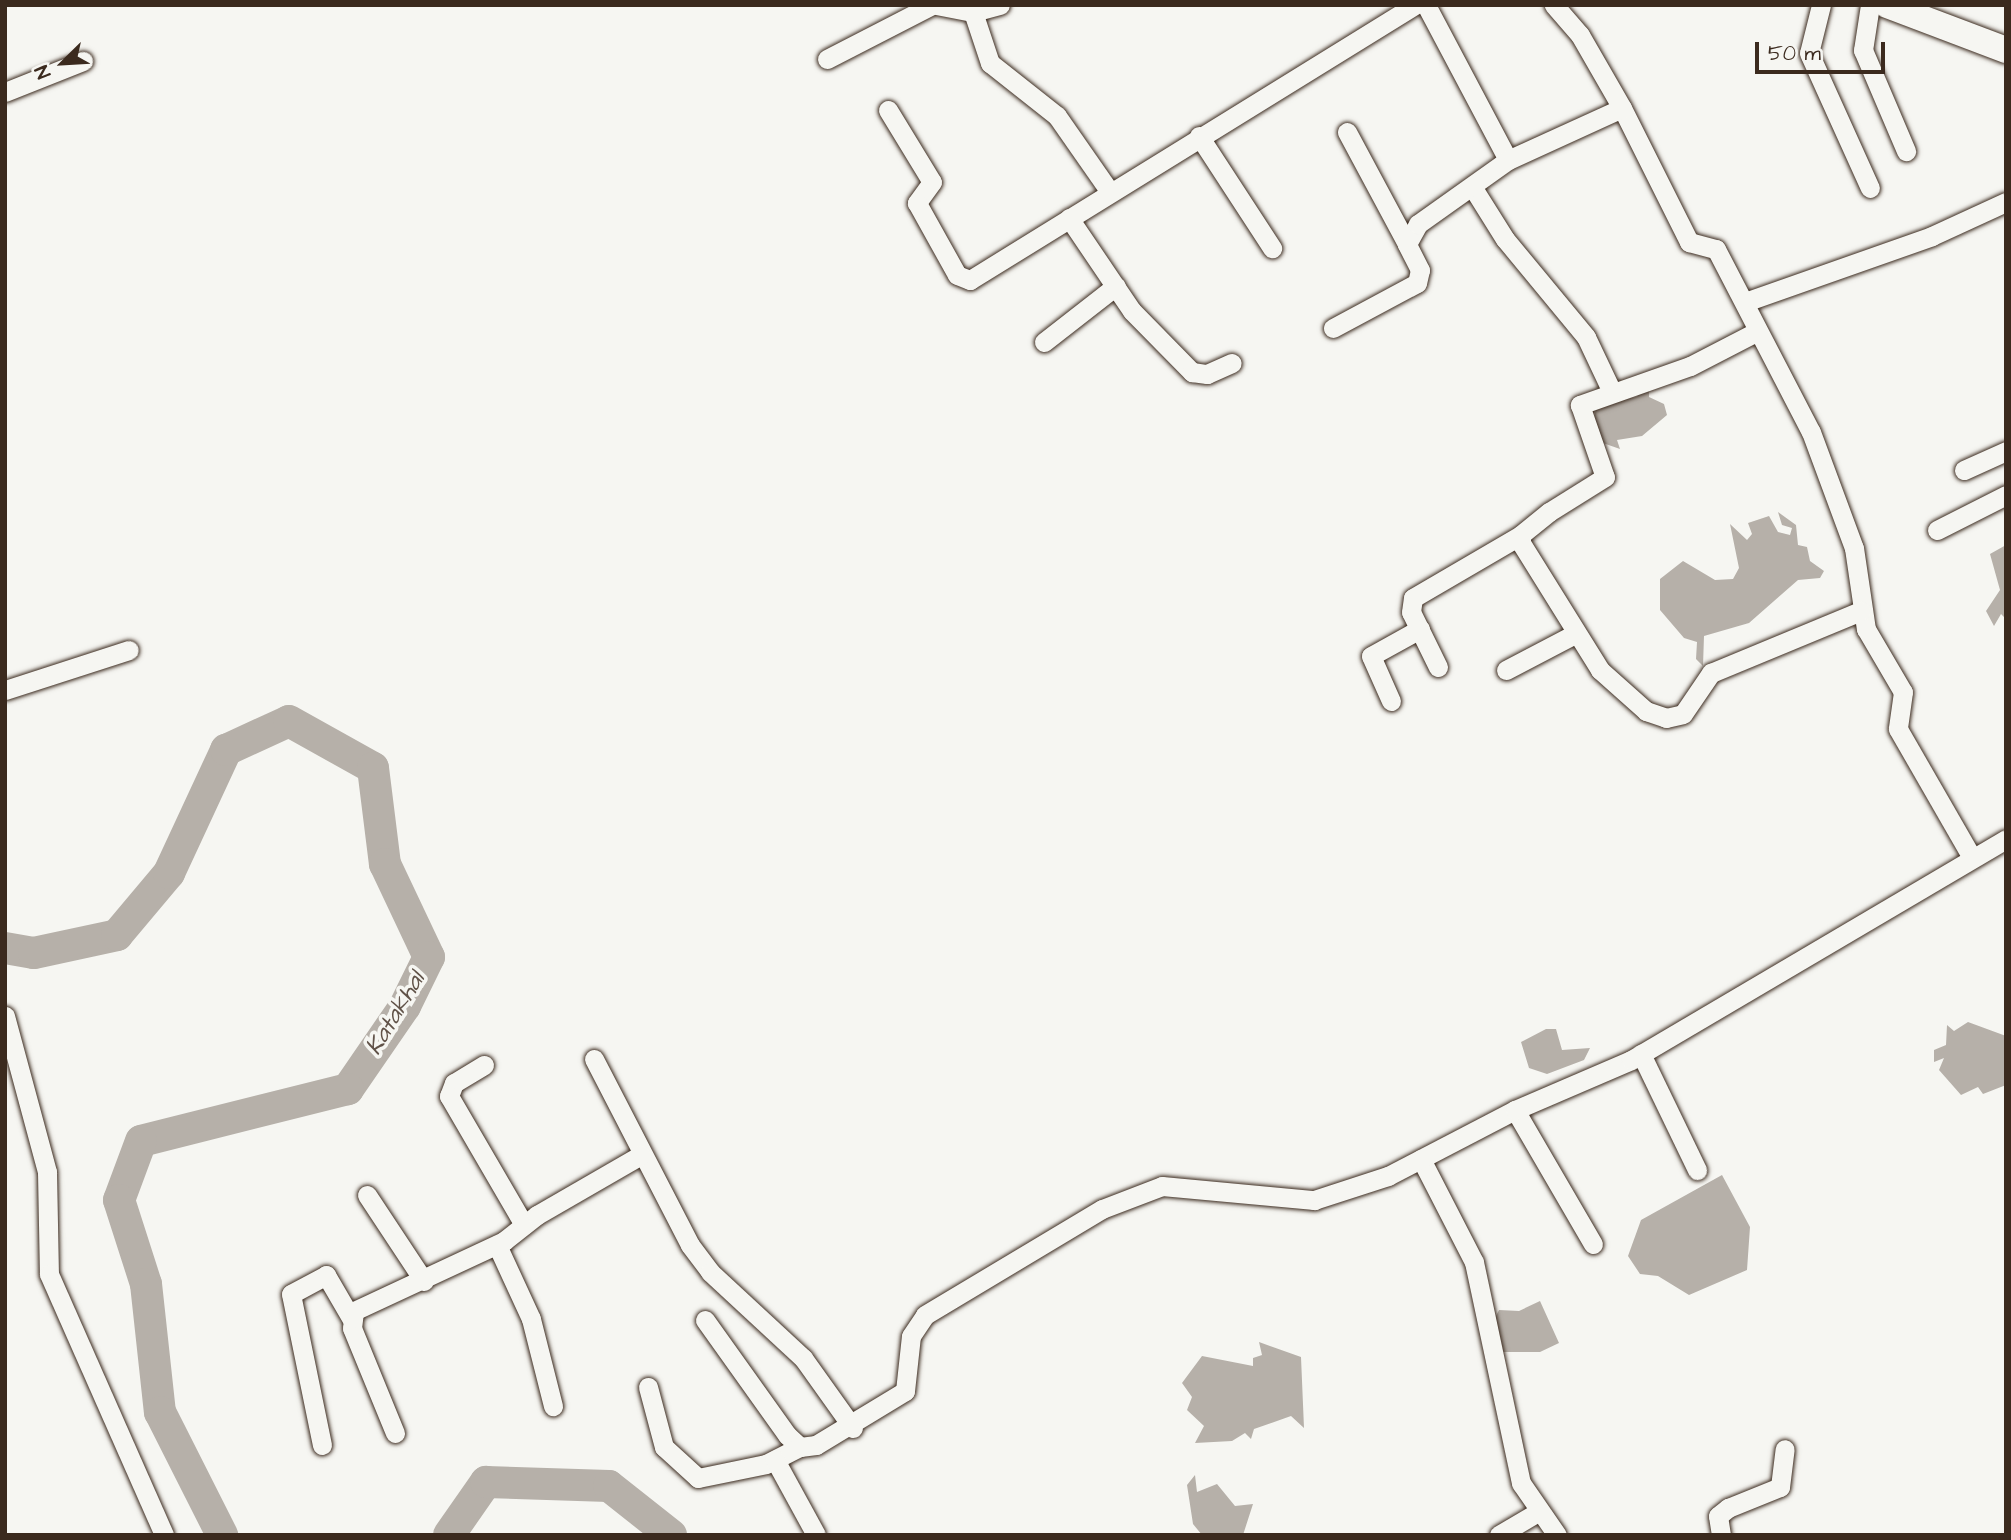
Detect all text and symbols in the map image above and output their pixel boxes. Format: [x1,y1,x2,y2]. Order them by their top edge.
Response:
north arrow [28,28,98,98]
scale bar [1759,28,1888,72]
text: 50 m [1768,39,1821,68]
text: N [29,61,58,83]
water label: Katakhal [360,967,432,1061]

